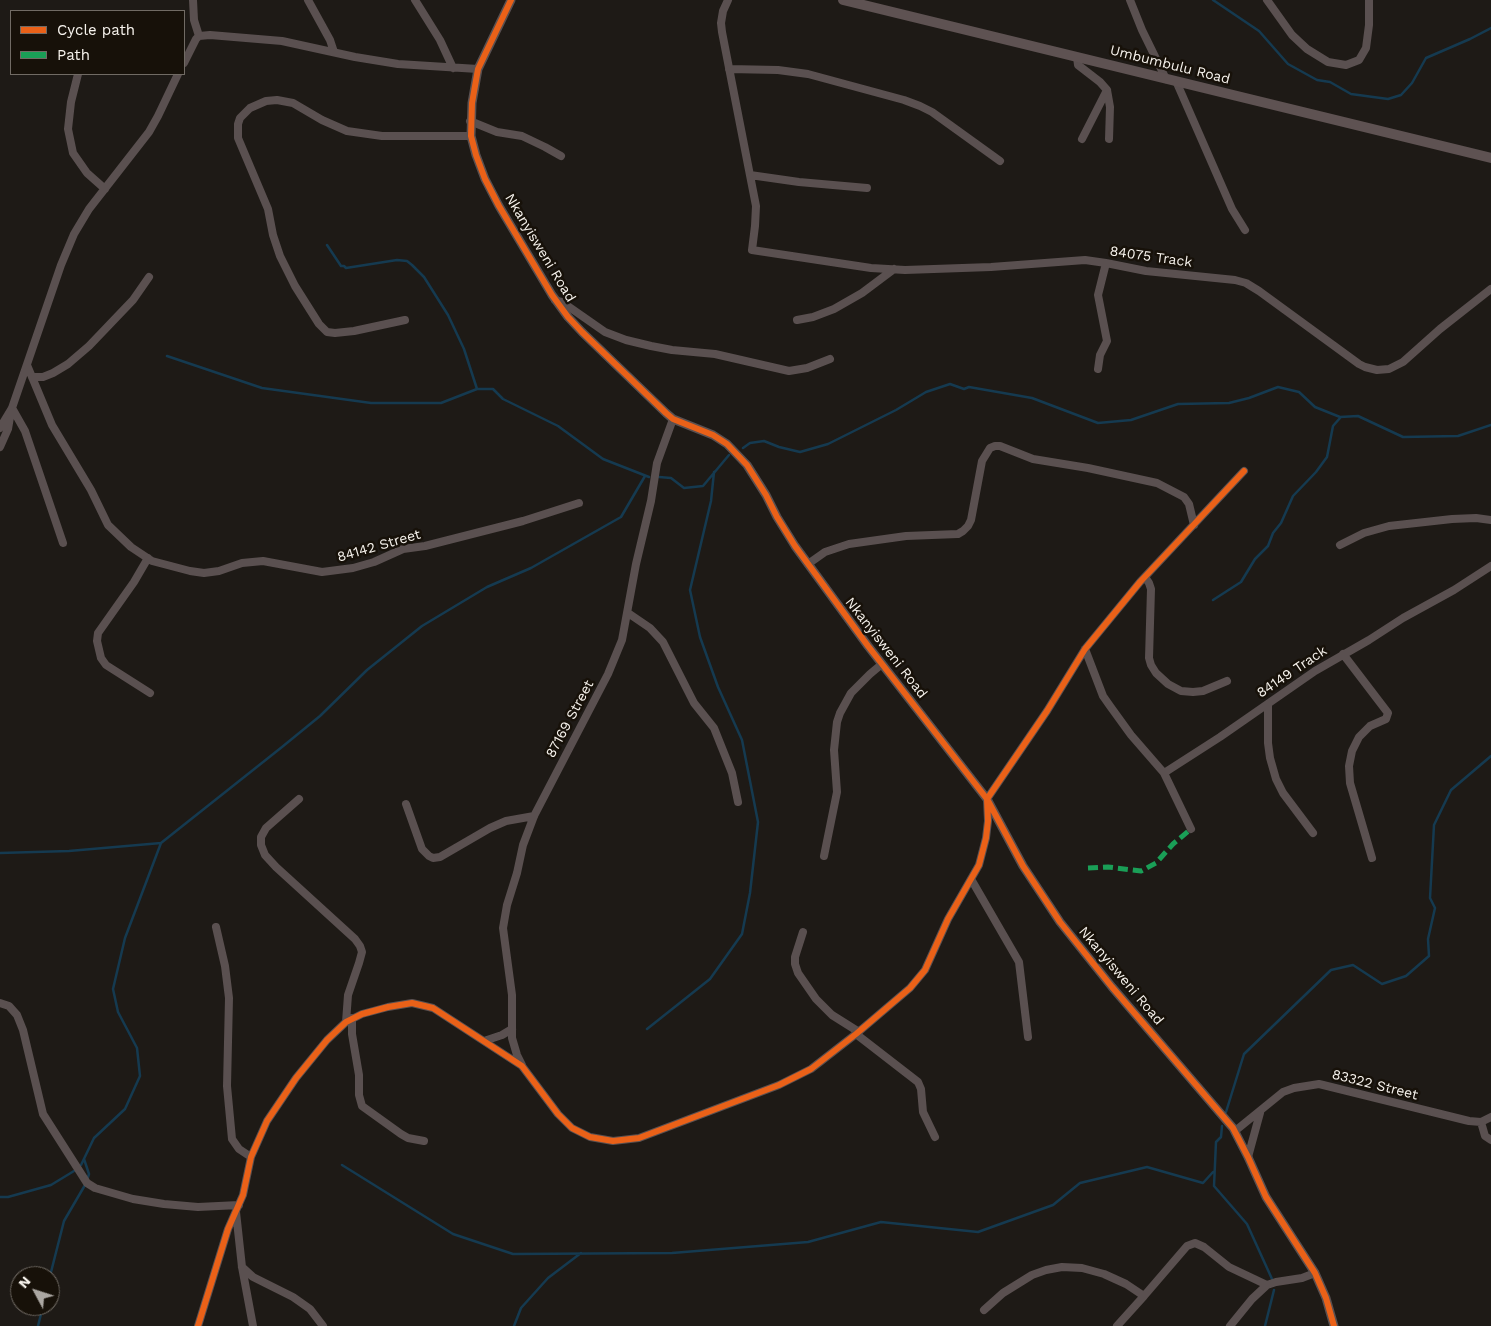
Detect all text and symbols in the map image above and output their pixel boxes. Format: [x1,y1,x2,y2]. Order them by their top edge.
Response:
legend [10,10,185,75]
text: Cycle path [57,21,135,39]
street label: Umbumbulu Road [1108,42,1232,88]
text: Path [57,46,90,64]
street label: Nkanyisweni Road [501,191,579,305]
street label: 84075 Track [1109,243,1193,271]
street label: 84142 Street [335,526,423,566]
street label: Nkanyisweni Road [841,594,931,702]
street label: 84149 Track [1254,642,1330,702]
street label: 87169 Street [543,677,597,761]
street label: Nkanyisweni Road [1075,923,1167,1029]
street label: 83322 Street [1330,1066,1420,1104]
north arrow [10,1266,60,1316]
text: N [15,1273,34,1291]

